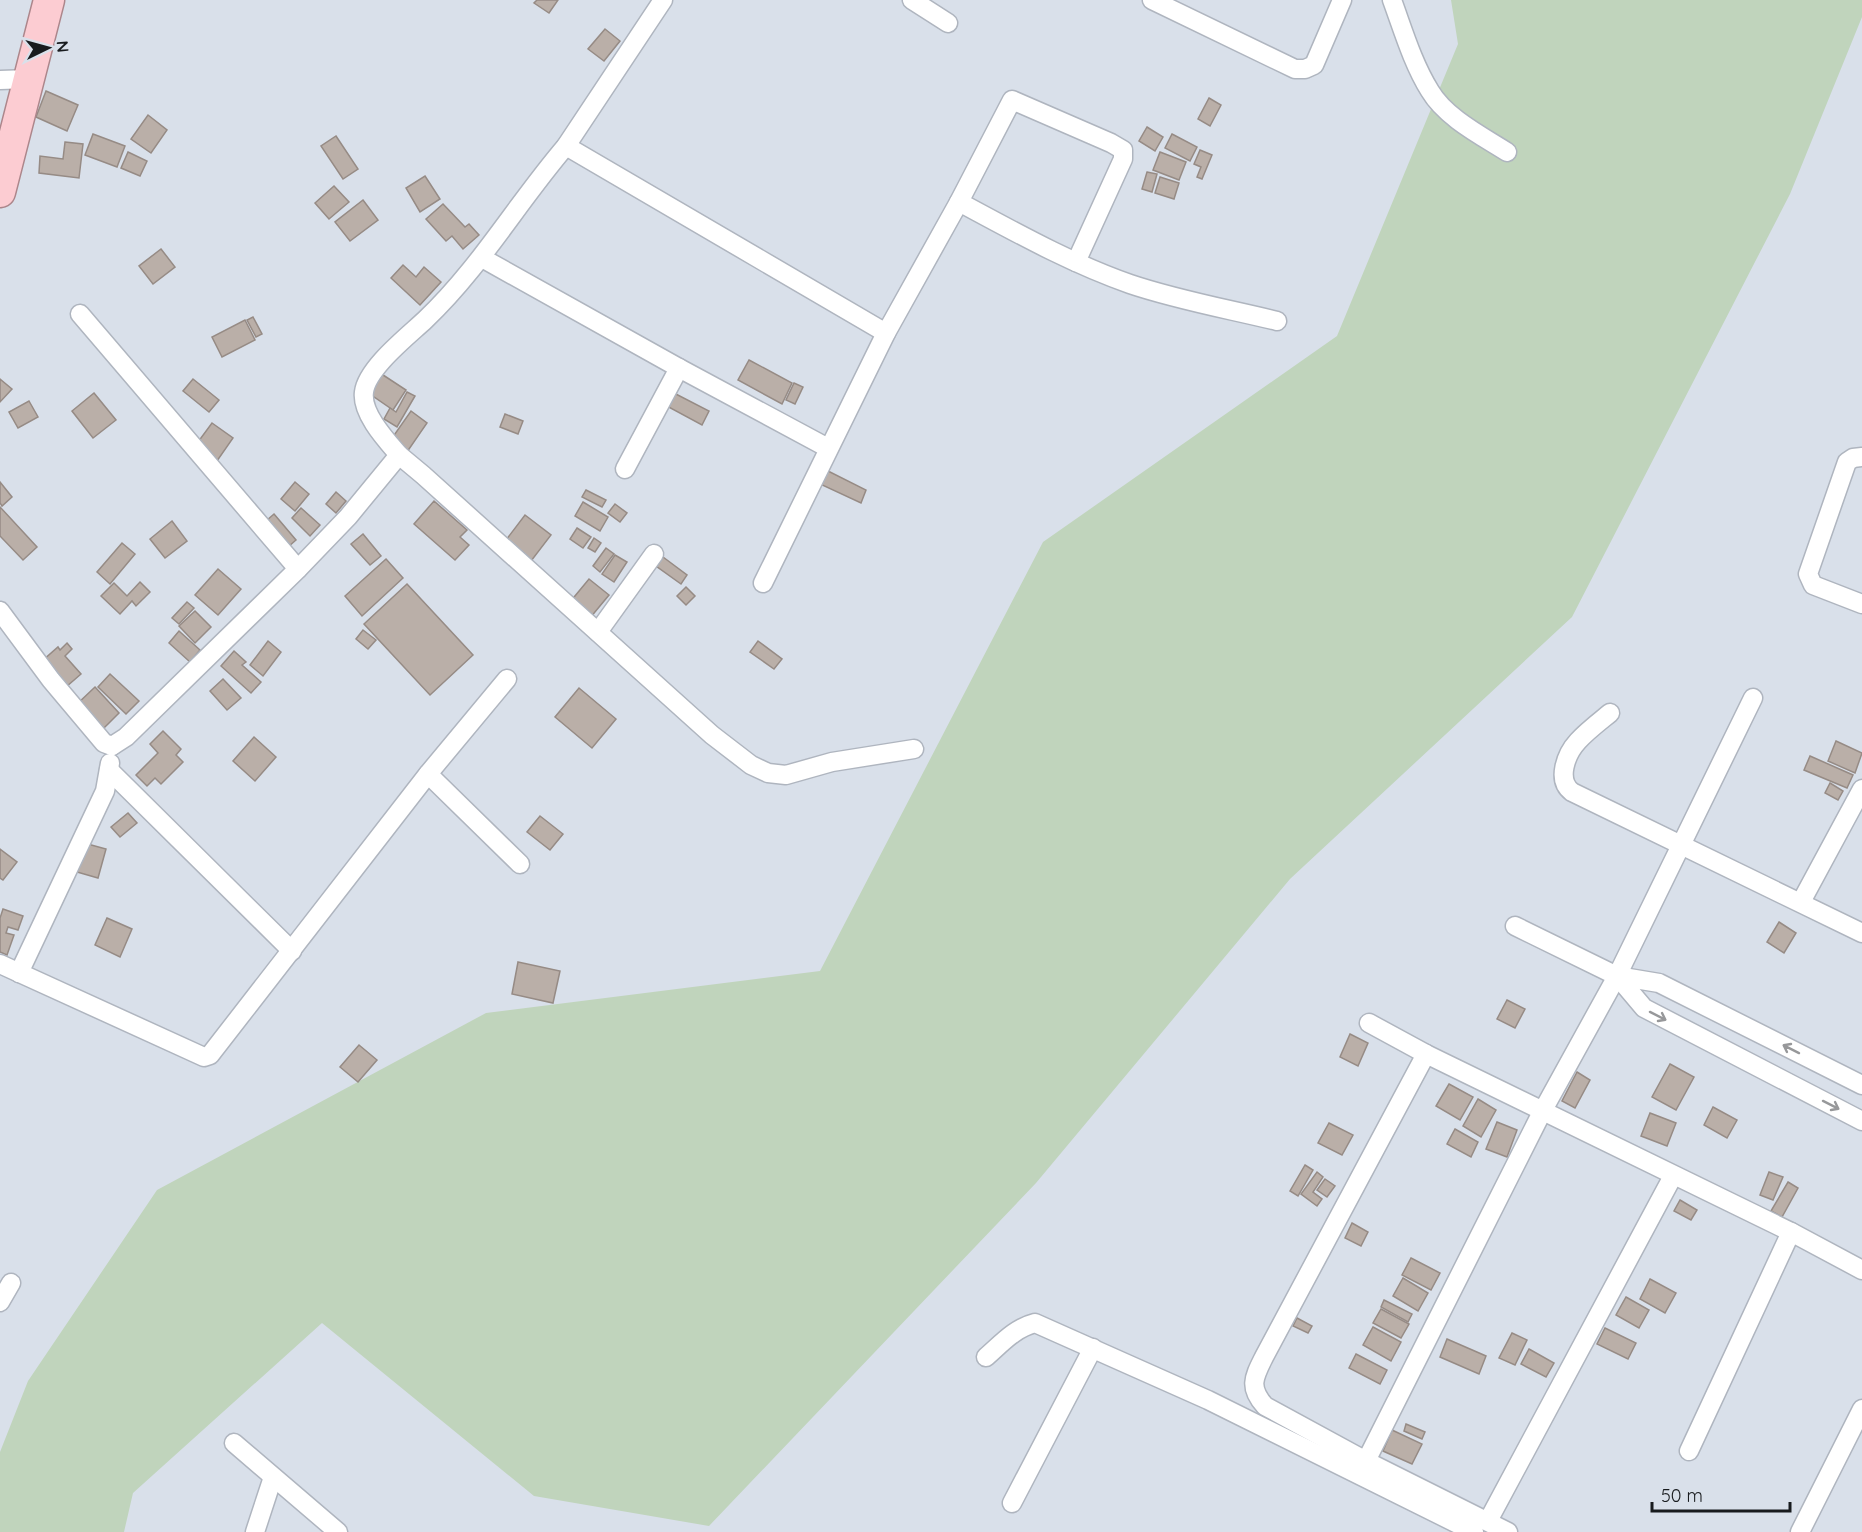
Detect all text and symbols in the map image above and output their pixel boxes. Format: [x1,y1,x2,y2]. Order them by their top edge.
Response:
north arrow [18,18,78,78]
text: N [52,40,73,53]
one-way arrow [1649,1010,1666,1022]
one-way arrow [1782,1043,1800,1055]
one-way arrow [1822,1100,1840,1112]
scale bar [1652,1475,1790,1513]
text: 50 m [1661,1484,1703,1507]

